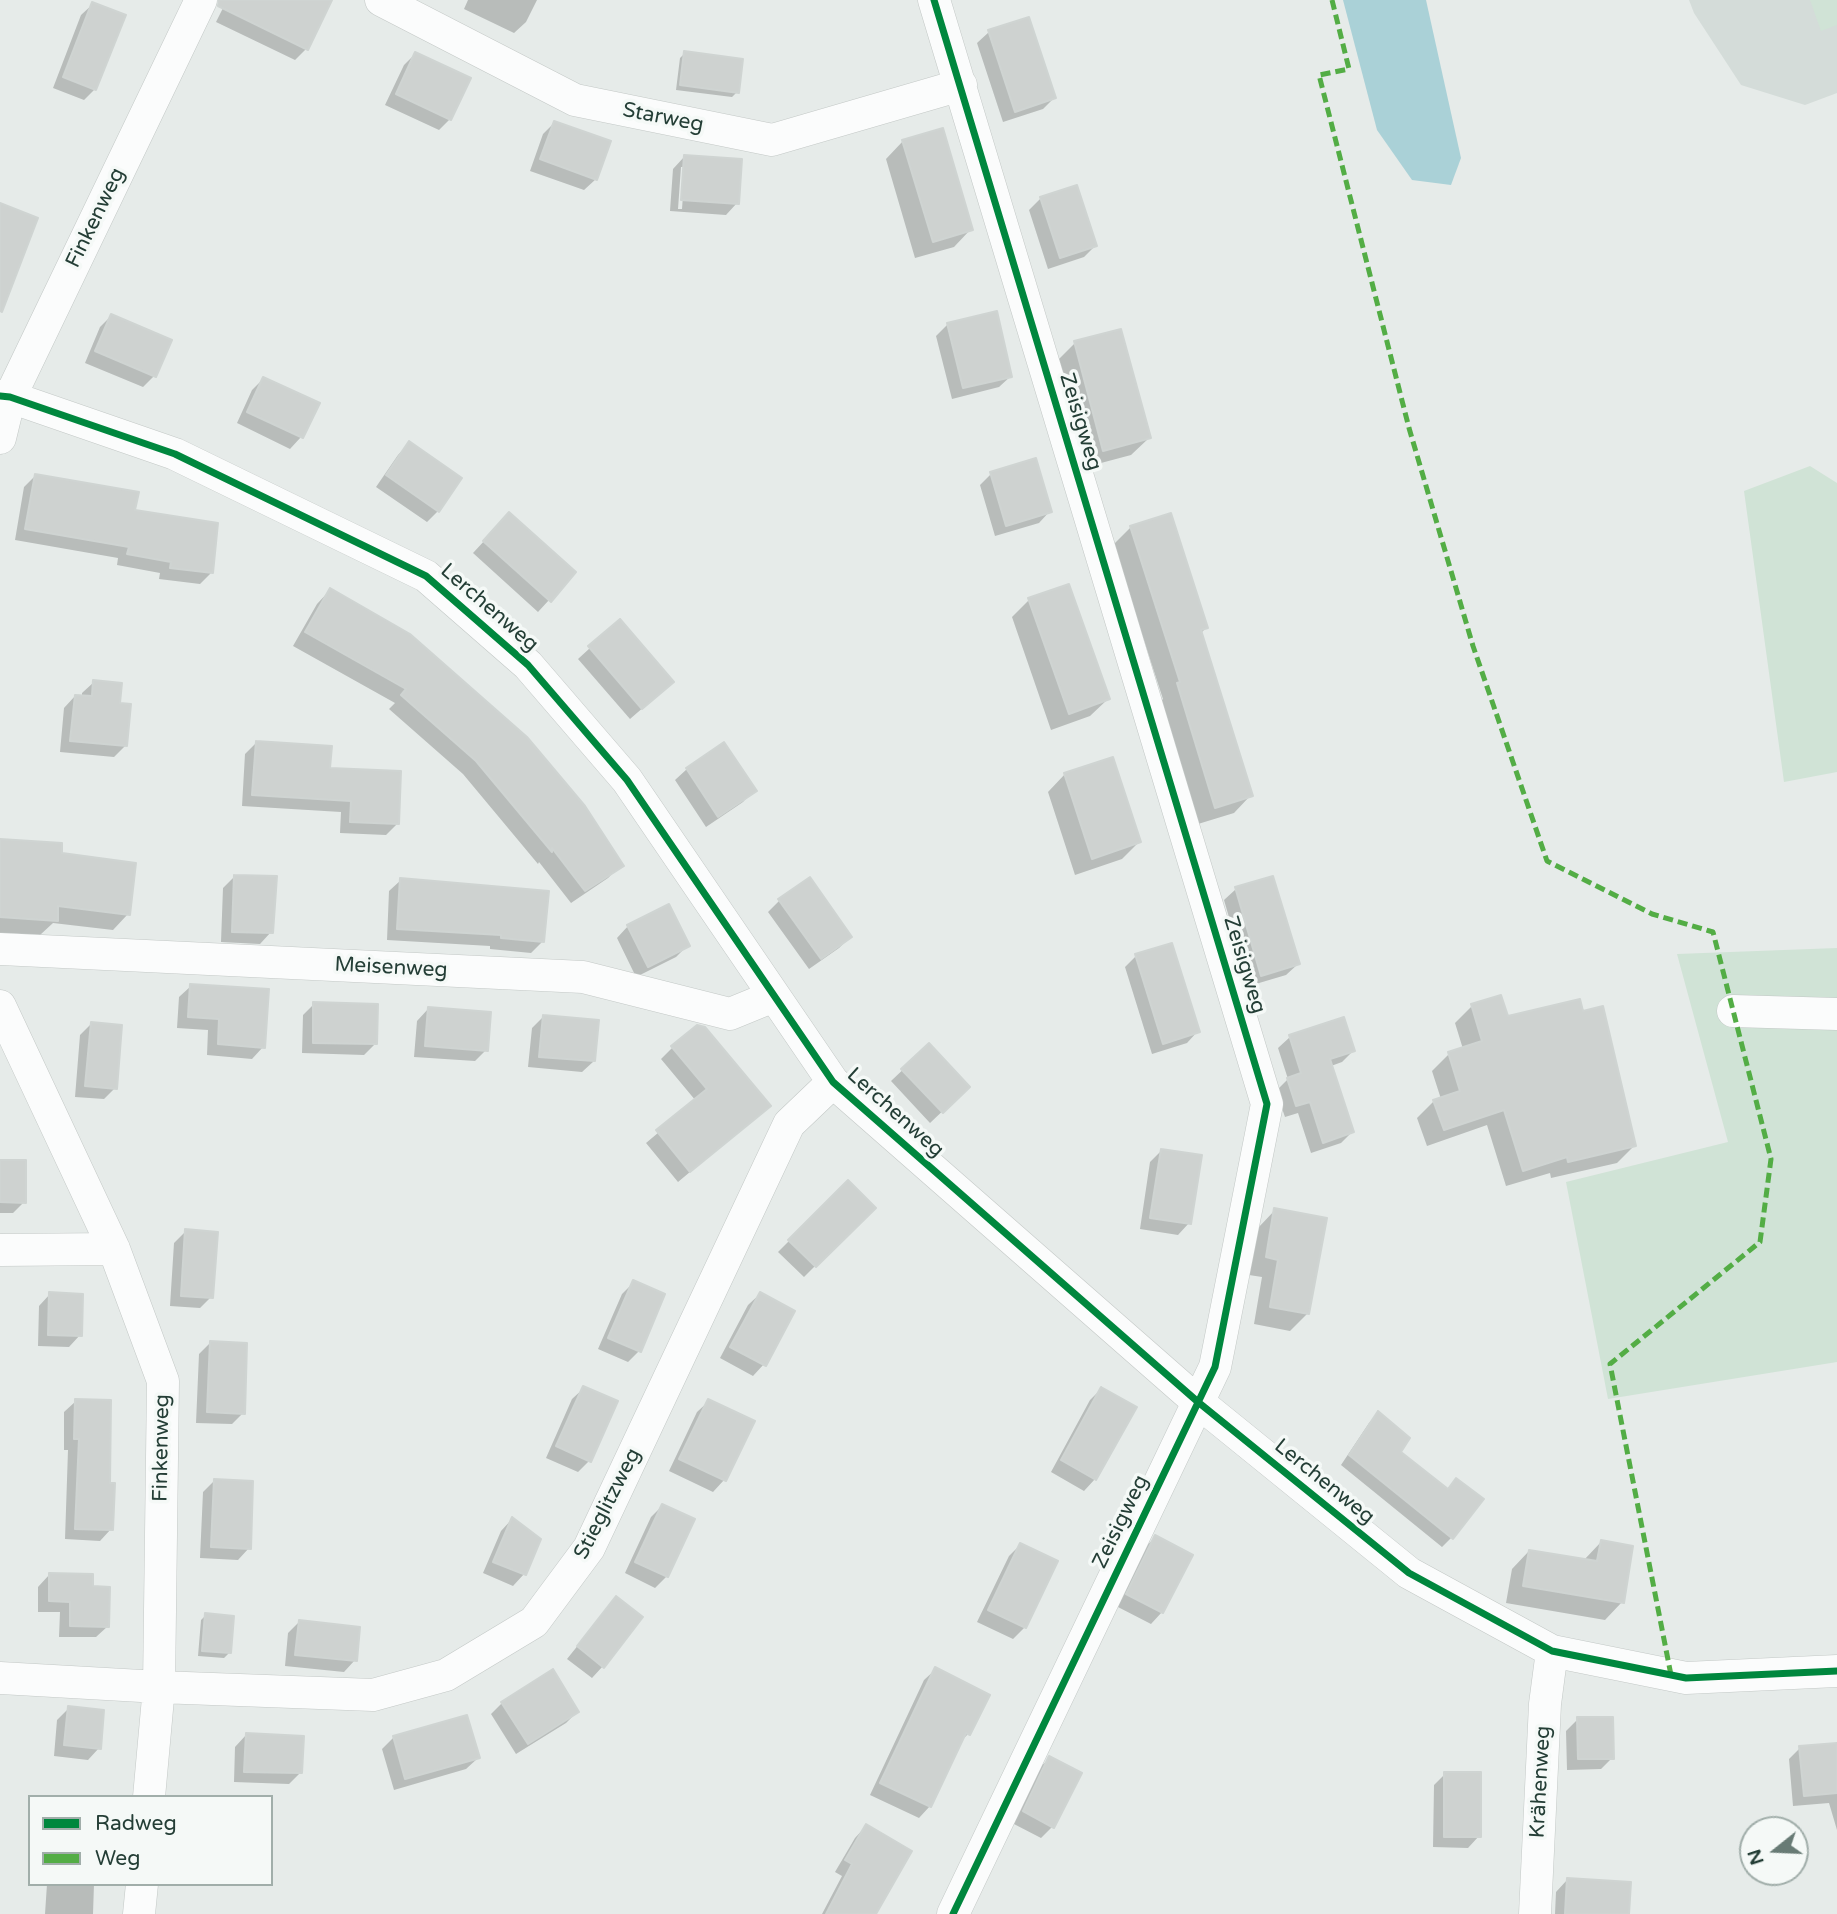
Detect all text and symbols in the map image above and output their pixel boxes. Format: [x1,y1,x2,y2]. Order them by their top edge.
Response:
street label: Starweg [620,98,706,138]
street label: Finkenweg [61,164,131,272]
street label: Zeisigweg [1053,370,1107,474]
street label: Lerchenweg [435,559,543,657]
street label: Zeisigweg [1217,913,1271,1017]
street label: Meisenweg [334,952,448,984]
street label: Lerchenweg [841,1063,949,1163]
street label: Finkenweg [148,1394,176,1502]
street label: Lerchenweg [1269,1434,1379,1530]
street label: Stieglitzweg [569,1444,647,1564]
street label: Zeisigweg [1088,1471,1154,1573]
street label: Krähenweg [1525,1725,1557,1839]
legend [28,1795,273,1886]
text: Radweg [95,1811,177,1836]
north arrow [1739,1816,1809,1886]
text: Weg [95,1846,140,1871]
text: N [1743,1846,1769,1868]

